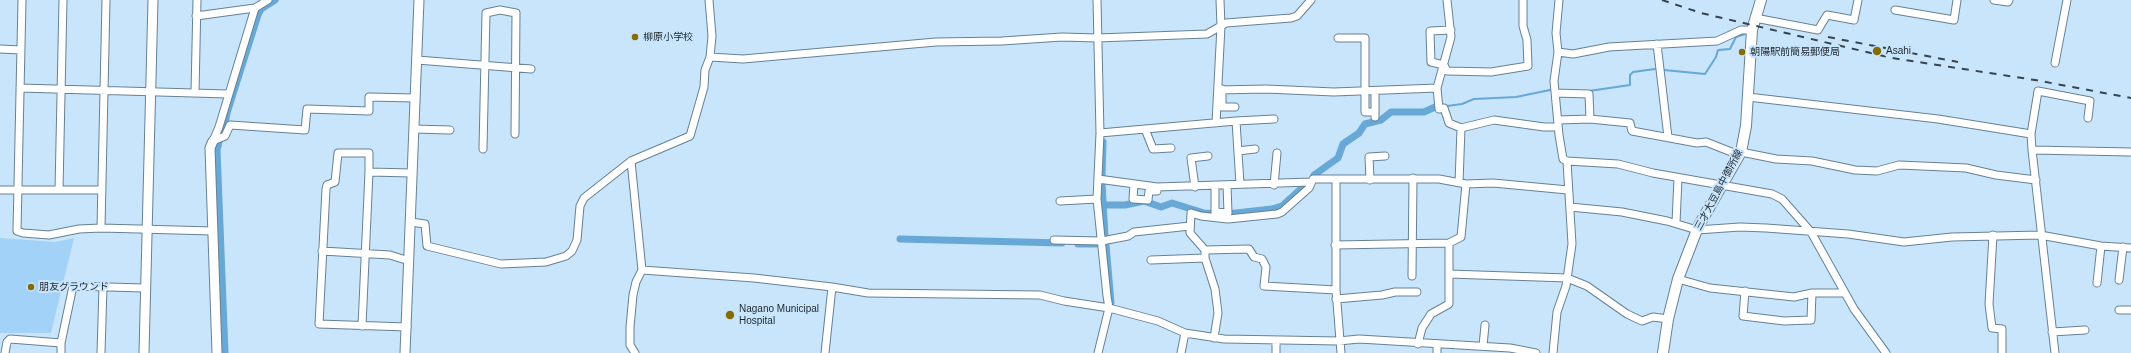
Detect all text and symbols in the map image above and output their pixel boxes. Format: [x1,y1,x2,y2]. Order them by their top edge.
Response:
place label: 柳原小学校 [643,31,693,43]
marker: 柳原小学校 [630,32,640,42]
marker: Asahi [1871,45,1883,57]
place label: Asahi [1886,45,1911,57]
place label: 朝陽駅前簡易郵便局 [1750,46,1840,58]
marker: 朝陽駅前簡易郵便局 [1737,47,1747,57]
street label: 三才大豆島中御所線 [1693,147,1745,233]
place label: 朋友グラウンド [39,281,109,293]
marker: 朋友グラウンド [26,282,36,292]
place label: Nagano Municipal Hospital [739,303,819,326]
marker: Nagano Municipal Hospital [724,309,736,321]

